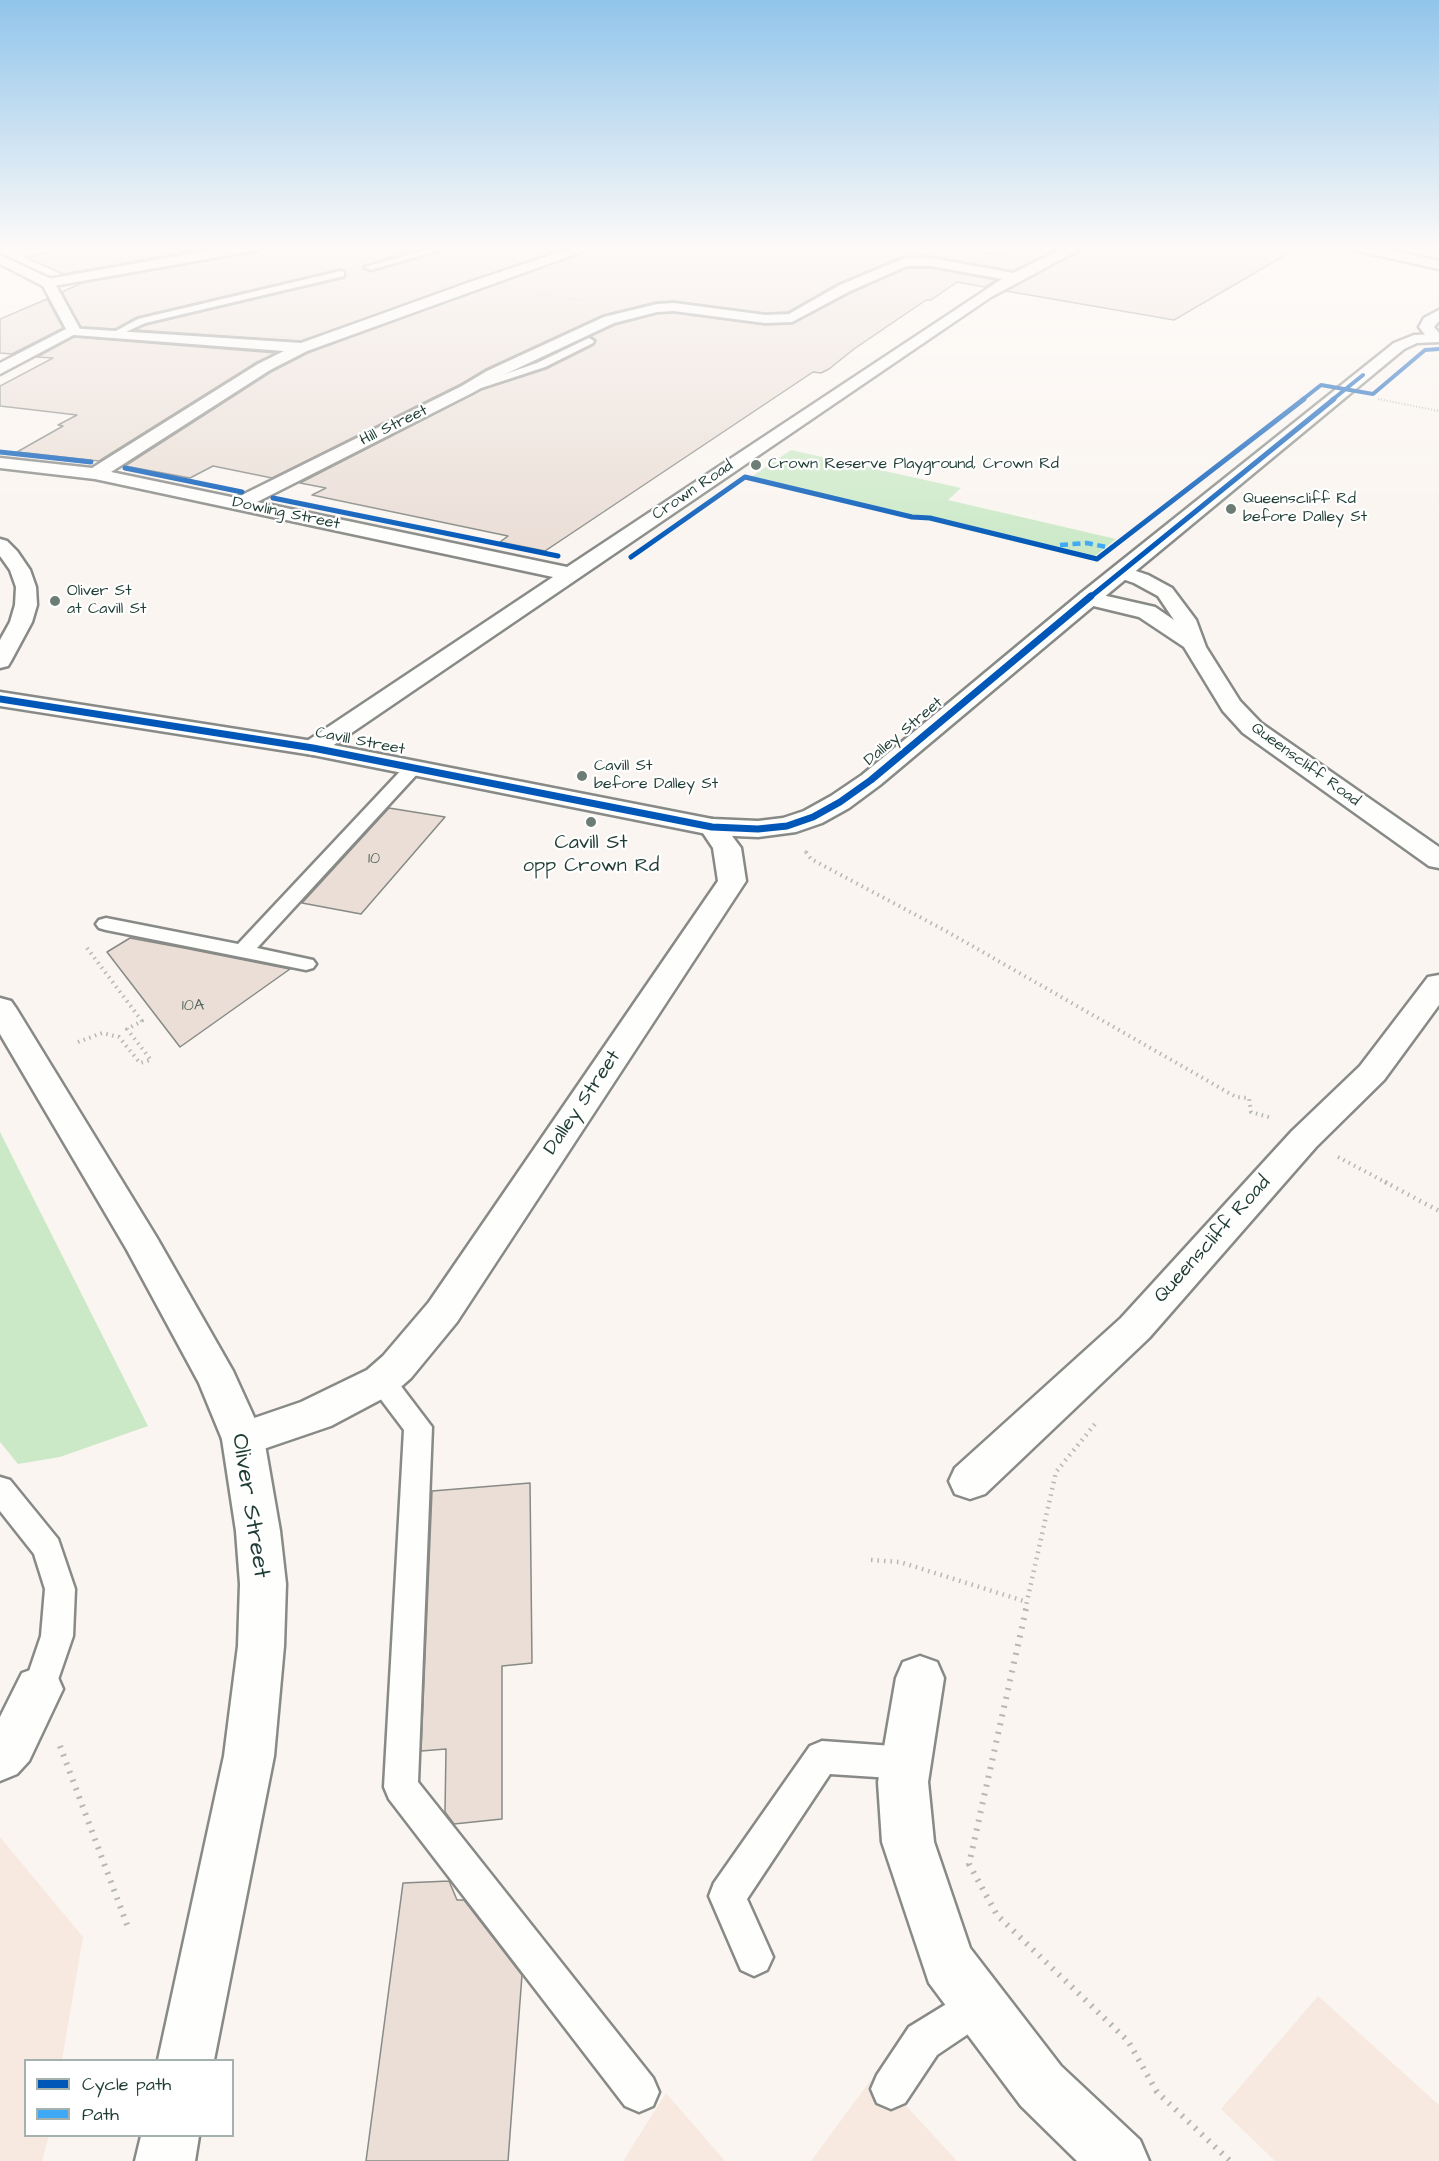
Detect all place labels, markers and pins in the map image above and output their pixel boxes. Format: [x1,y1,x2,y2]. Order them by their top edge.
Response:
place label: Crown Reserve Playground, Crown Rd [768,455,1059,475]
marker: Crown Reserve Playground, Crown Rd [749,458,763,472]
place label: Queenscliff Rd before Dalley St [1243,490,1367,528]
marker: Queenscliff Rd before Dalley St [1224,502,1238,516]
place label: Oliver St at Cavill St [67,582,146,620]
marker: Oliver St at Cavill St [48,594,62,608]
place label: Cavill St before Dalley St [594,757,718,795]
marker: Cavill St before Dalley St [575,769,589,783]
marker: Cavill St opp Crown Rd [584,815,598,829]
place label: Cavill St opp Crown Rd [523,832,659,879]

